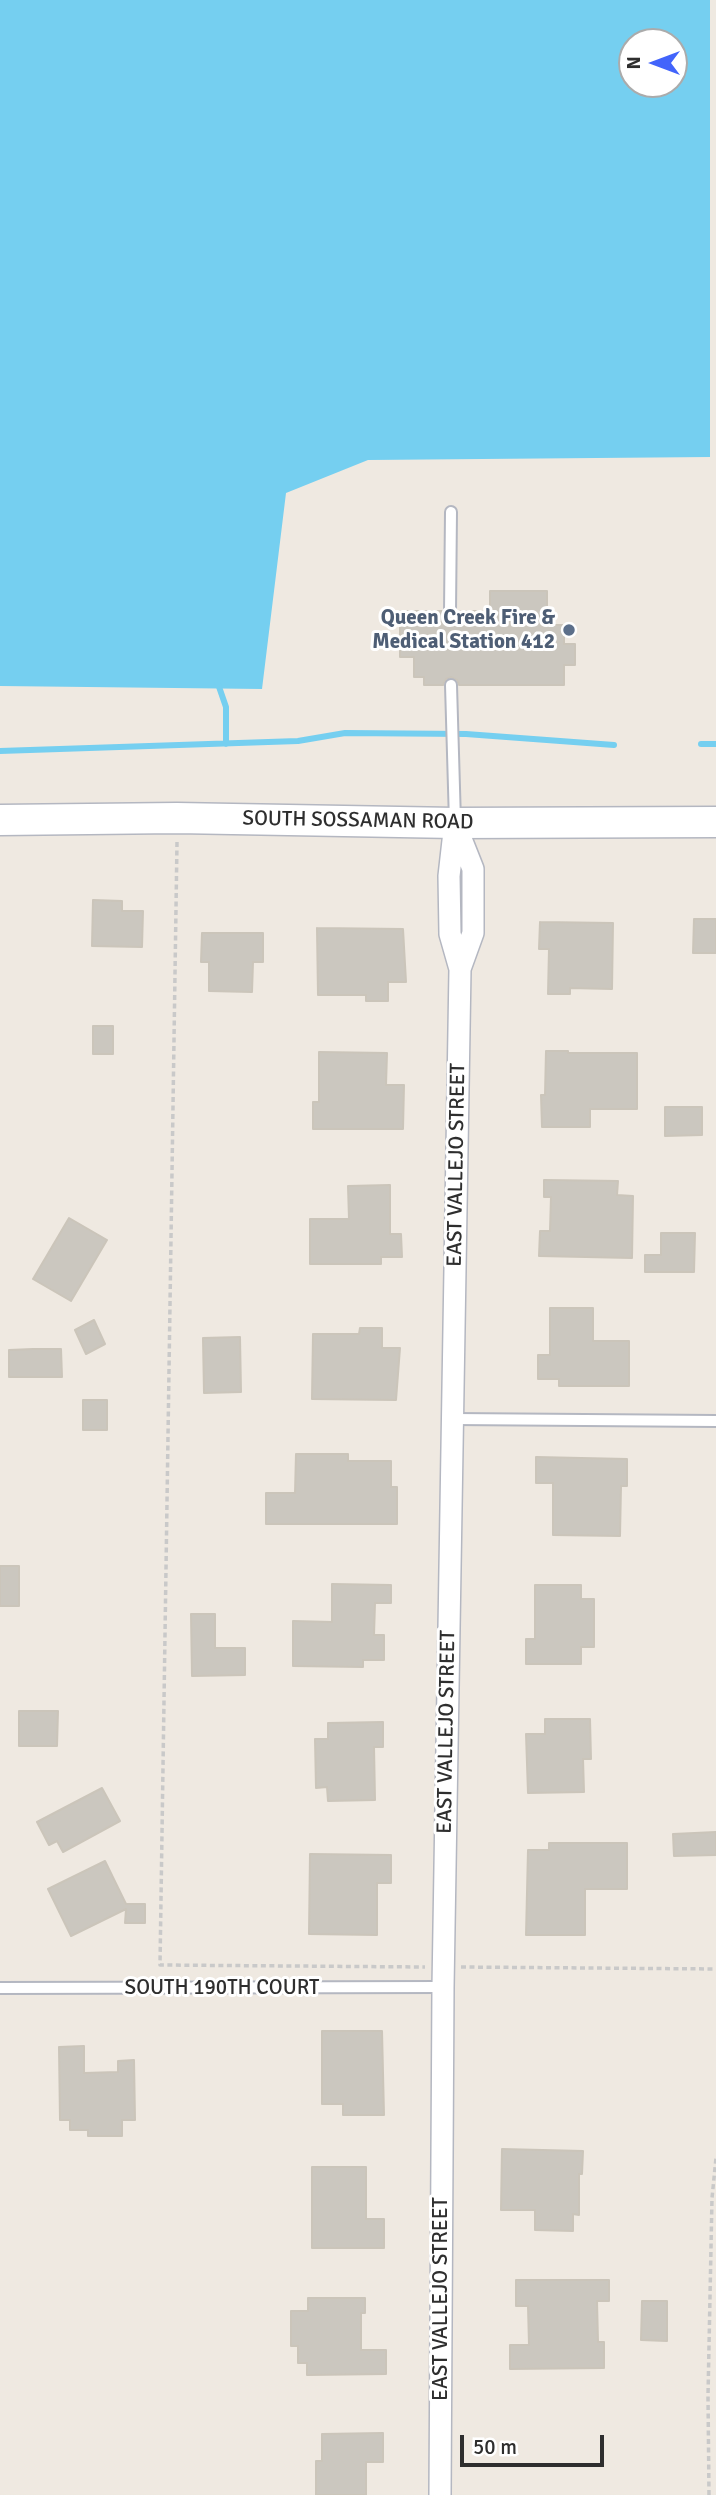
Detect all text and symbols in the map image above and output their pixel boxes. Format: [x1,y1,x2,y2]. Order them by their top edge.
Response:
north arrow [618,28,688,98]
text: N [622,56,646,70]
place label: Queen Creek Fire & Medical Station 412 [372,605,555,655]
marker: Queen Creek Fire & Medical Station 412 [561,622,577,638]
street label: SOUTH SOSSAMAN ROAD [242,806,474,836]
street label: EAST VALLEJO STREET [443,1063,471,1267]
street label: EAST VALLEJO STREET [433,1630,461,1834]
street label: SOUTH 190TH COURT [125,1975,319,2001]
street label: EAST VALLEJO STREET [428,2197,454,2401]
scale bar [464,2422,608,2466]
text: 50 m [473,2434,517,2460]

